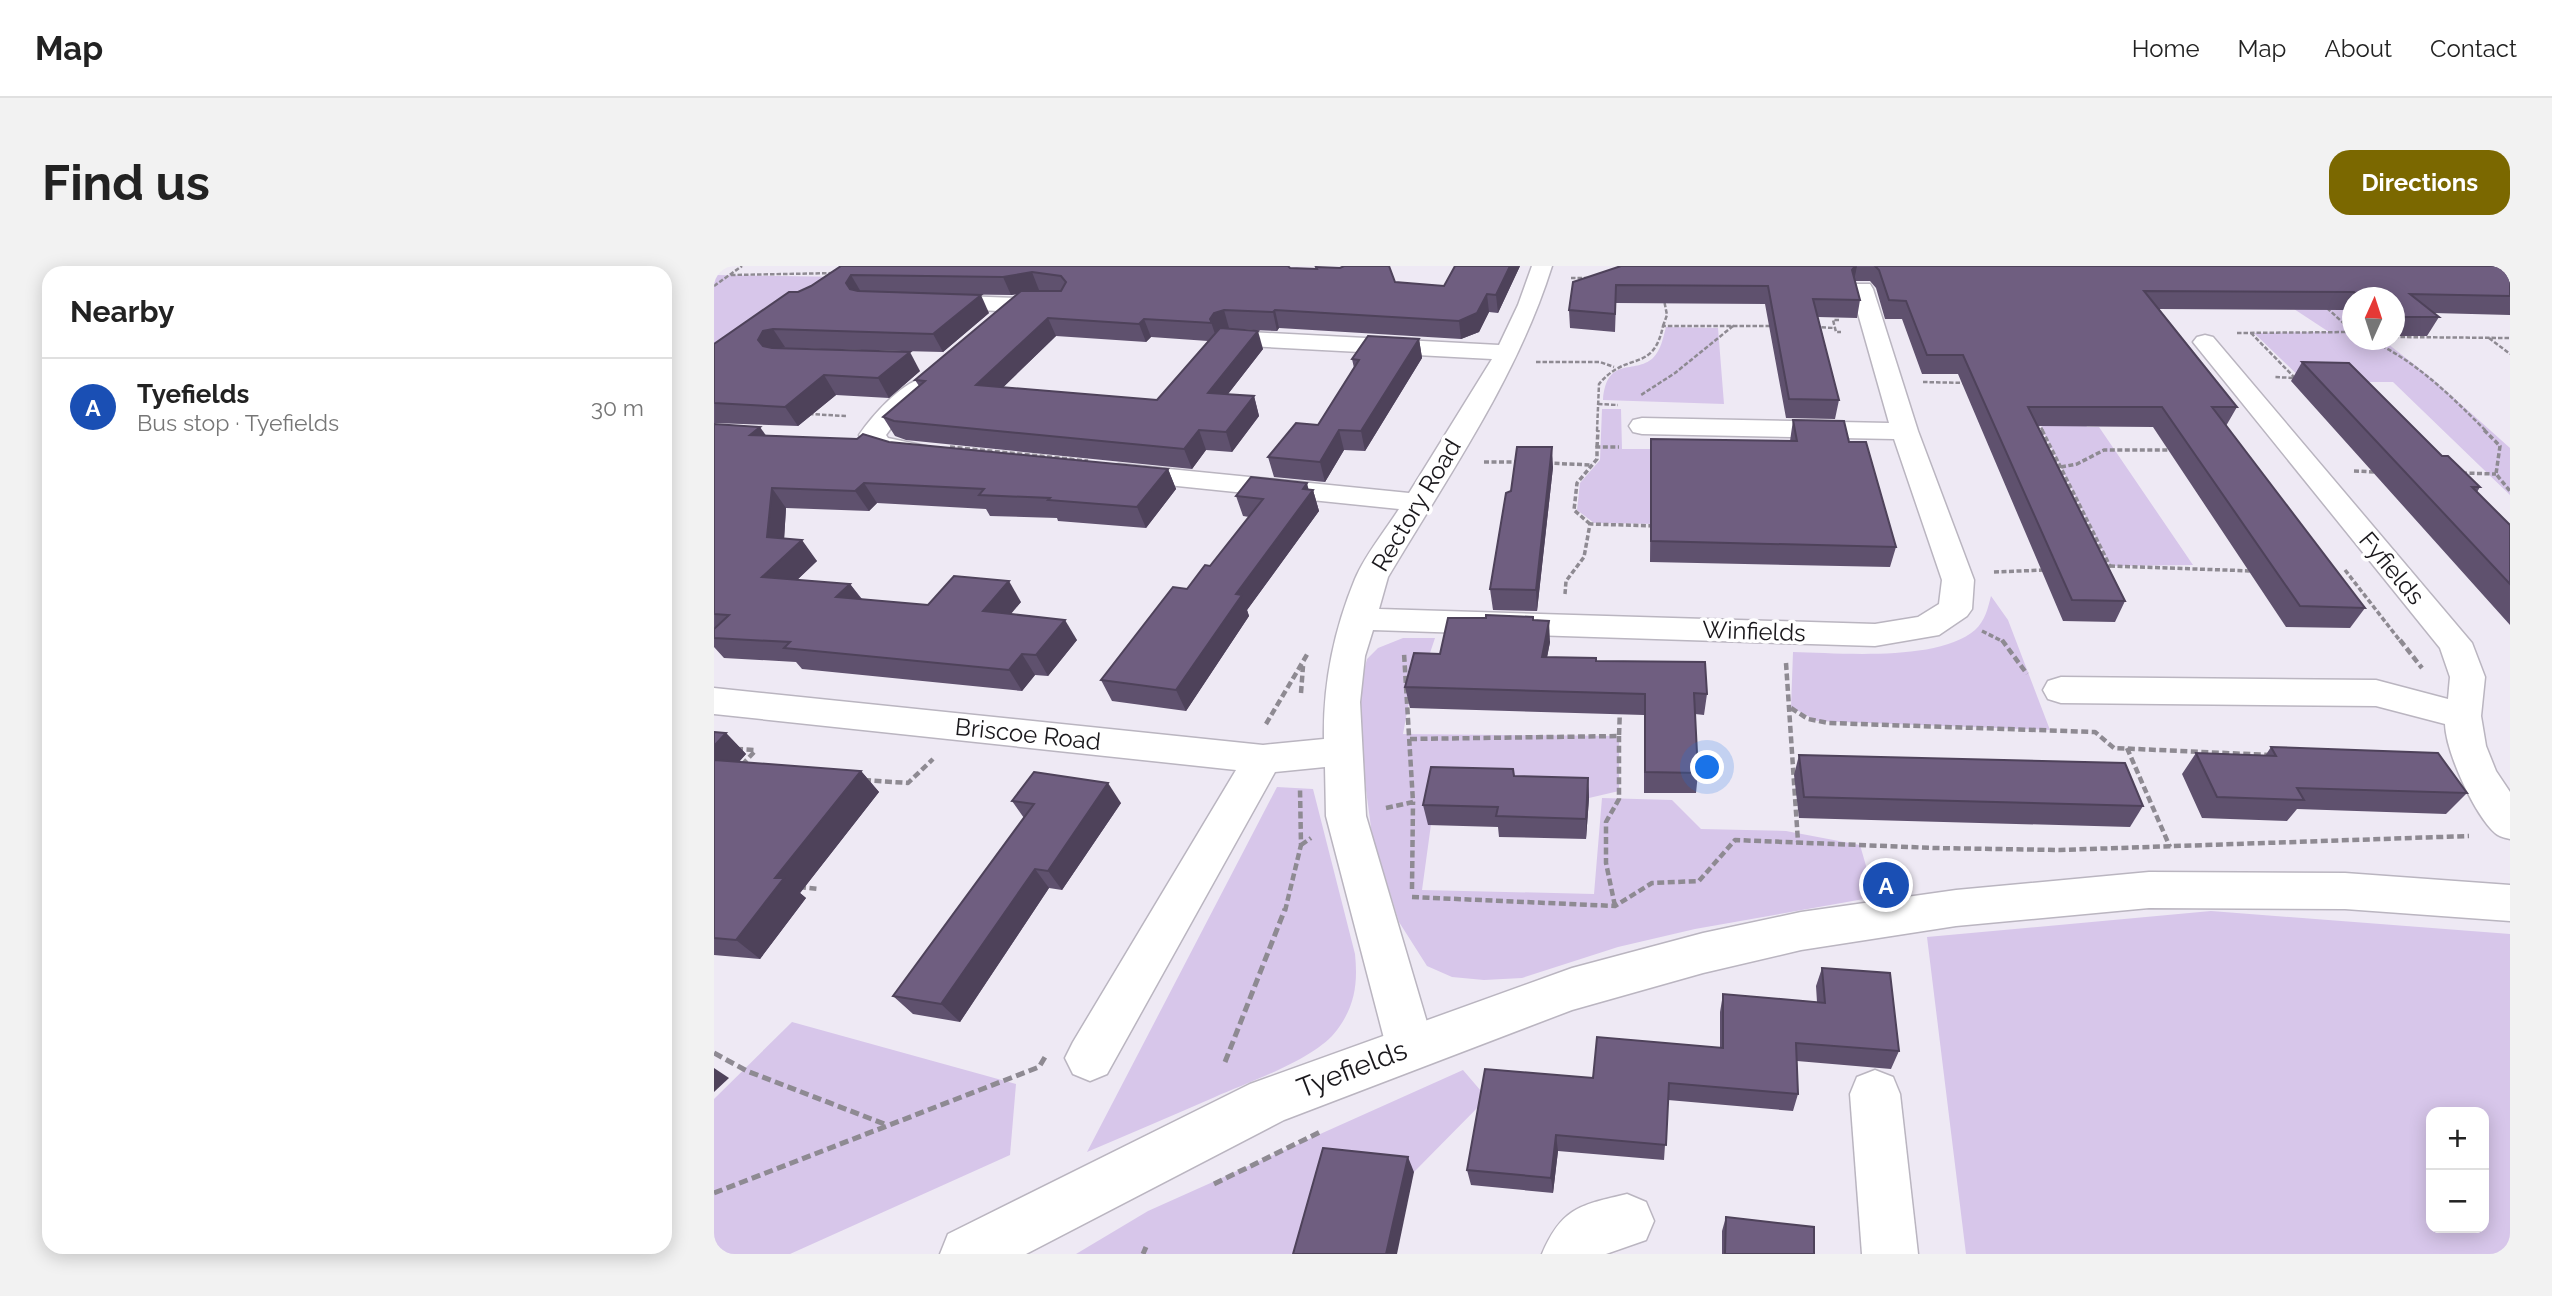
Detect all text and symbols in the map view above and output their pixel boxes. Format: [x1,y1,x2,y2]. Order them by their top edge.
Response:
text: Map [35,29,103,68]
text: Home [2132,34,2200,63]
text: Map [2238,34,2286,63]
text: About [2324,34,2392,63]
text: Contact [2430,34,2517,63]
button: Directions [2329,150,2510,215]
text: Find us [42,154,210,211]
north arrow [2342,287,2405,350]
text: Nearby [70,294,174,329]
text: Tyefields [137,379,249,409]
text: A [85,394,101,421]
text: 30 m [591,394,644,421]
text: Bus stop · Tyefields [137,409,339,436]
street label: Rectory Road [1365,434,1467,576]
street label: Fyfields [2353,526,2431,610]
street label: Winfields [1702,615,1806,647]
street label: Briscoe Road [954,712,1102,756]
your location [1690,750,1724,784]
pin: A [1863,859,1909,911]
street label: Tyefields [1292,1033,1412,1105]
map controls [2426,1107,2489,1233]
button: + [2426,1107,2489,1170]
button: − [2426,1170,2489,1233]

